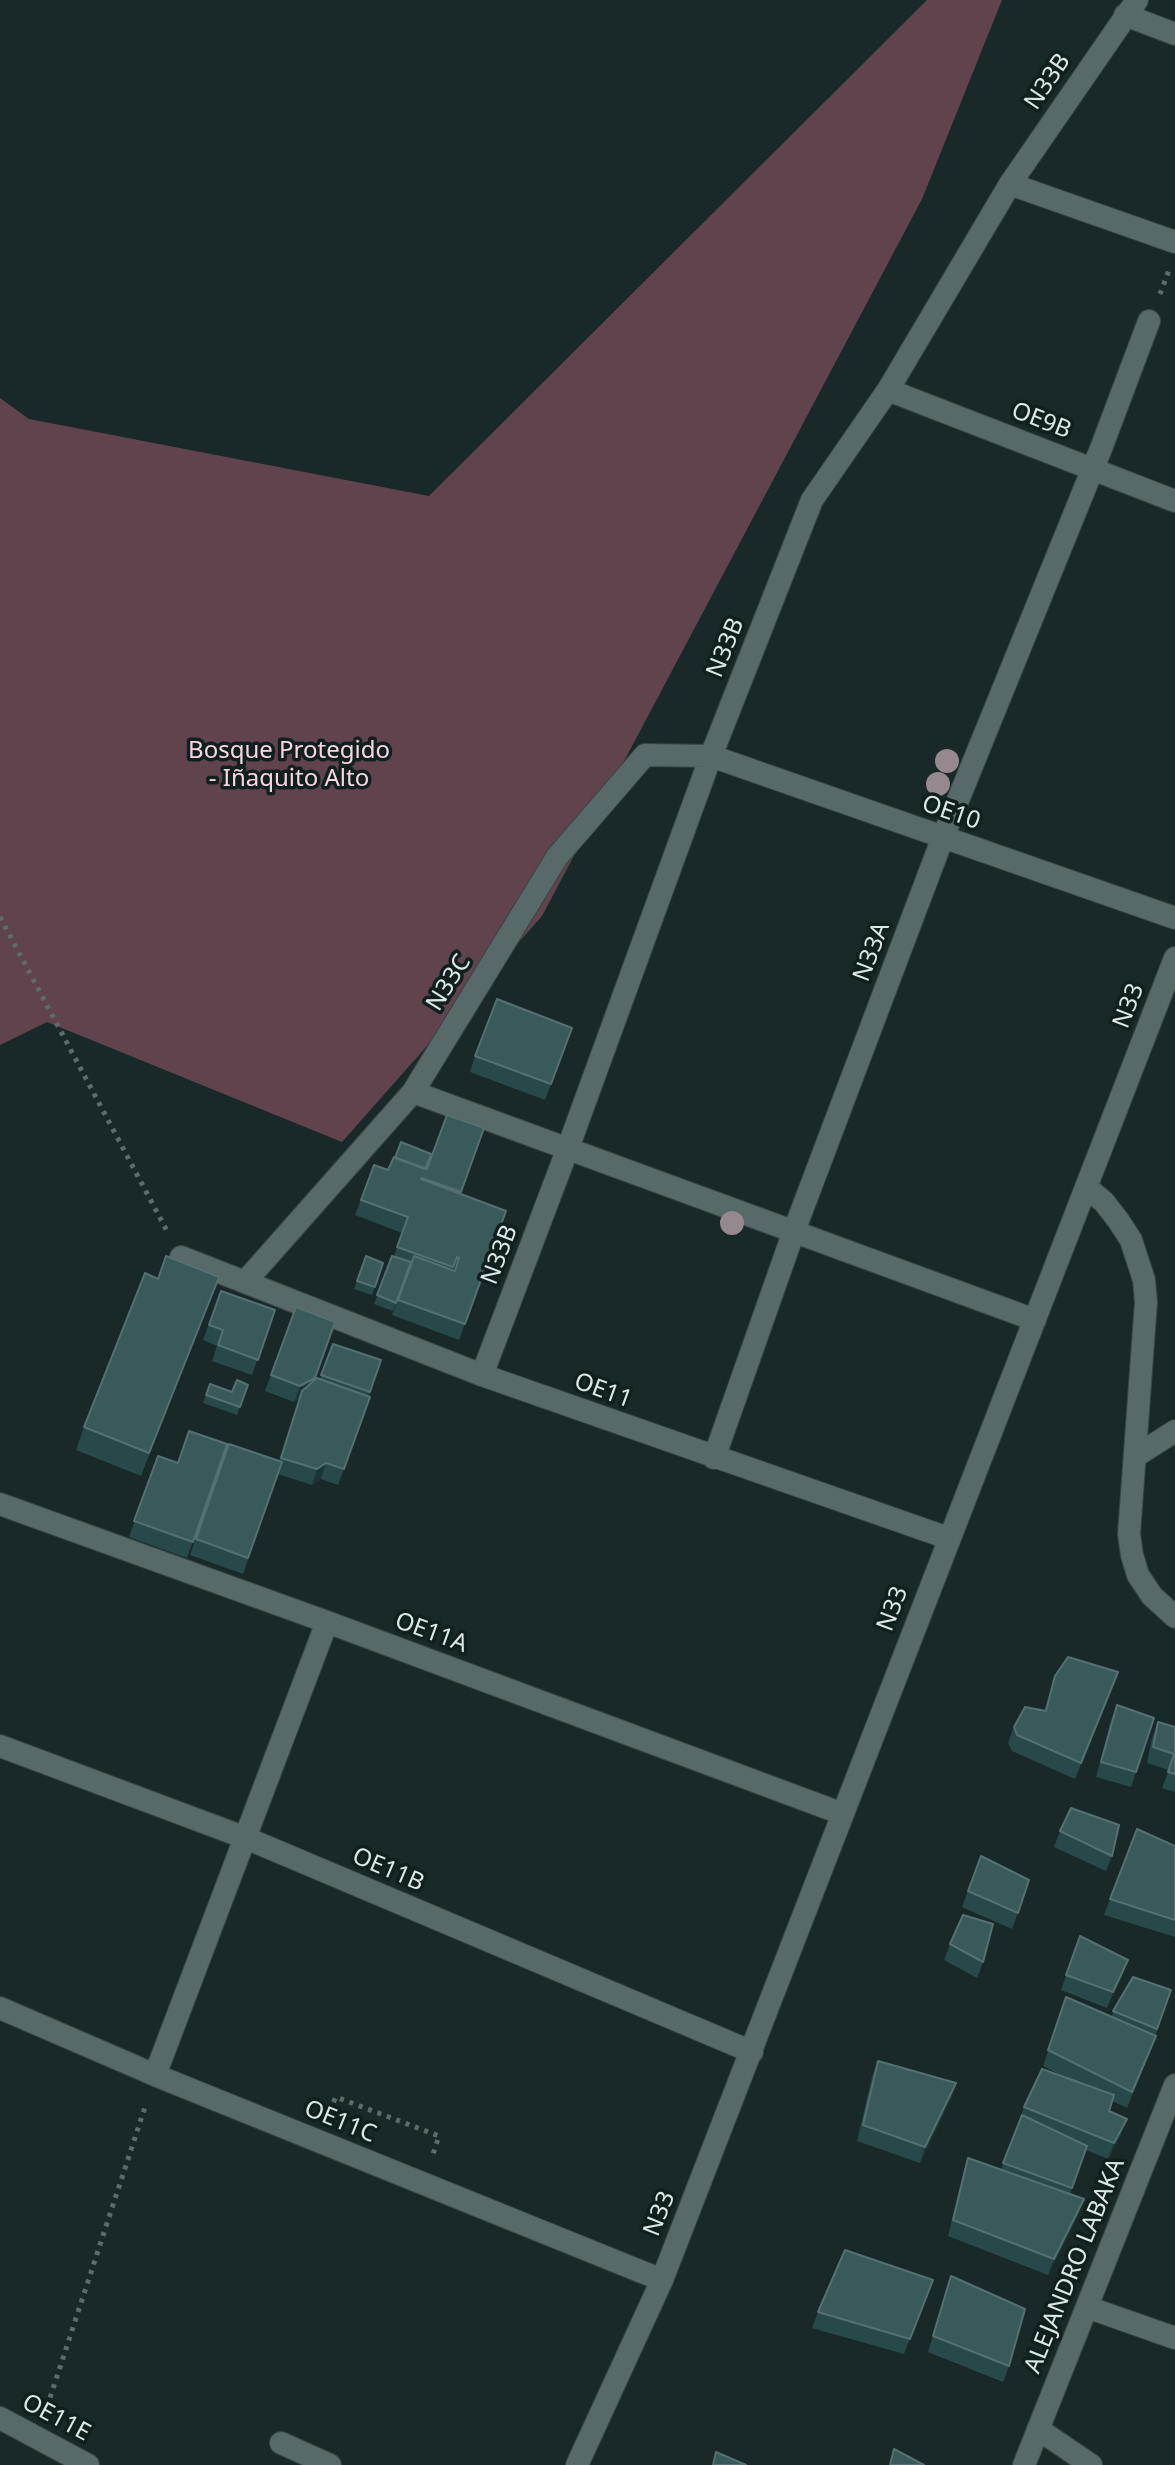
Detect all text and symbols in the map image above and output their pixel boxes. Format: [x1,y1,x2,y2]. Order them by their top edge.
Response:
street label: N33B [1019,49,1077,115]
street label: OE9B [1007,397,1075,445]
street label: N33B [701,614,751,682]
park label: Bosque Protegido - Iñaquito Alto [188,737,390,793]
street label: OE10 [918,790,984,836]
street label: N33A [848,918,896,986]
street label: N33C [421,950,477,1016]
street label: N33 [1107,980,1151,1032]
street label: N33B [476,1221,524,1289]
street label: OE11 [570,1367,636,1415]
street label: N33 [871,1583,915,1635]
street label: OE11A [391,1607,471,1659]
street label: OE11B [348,1842,428,1898]
street label: OE11C [300,2095,380,2149]
street label: ALEJANDRO LABAKA [1019,2154,1131,2378]
street label: N33 [638,2187,682,2241]
street label: OE11E [17,2388,95,2448]

